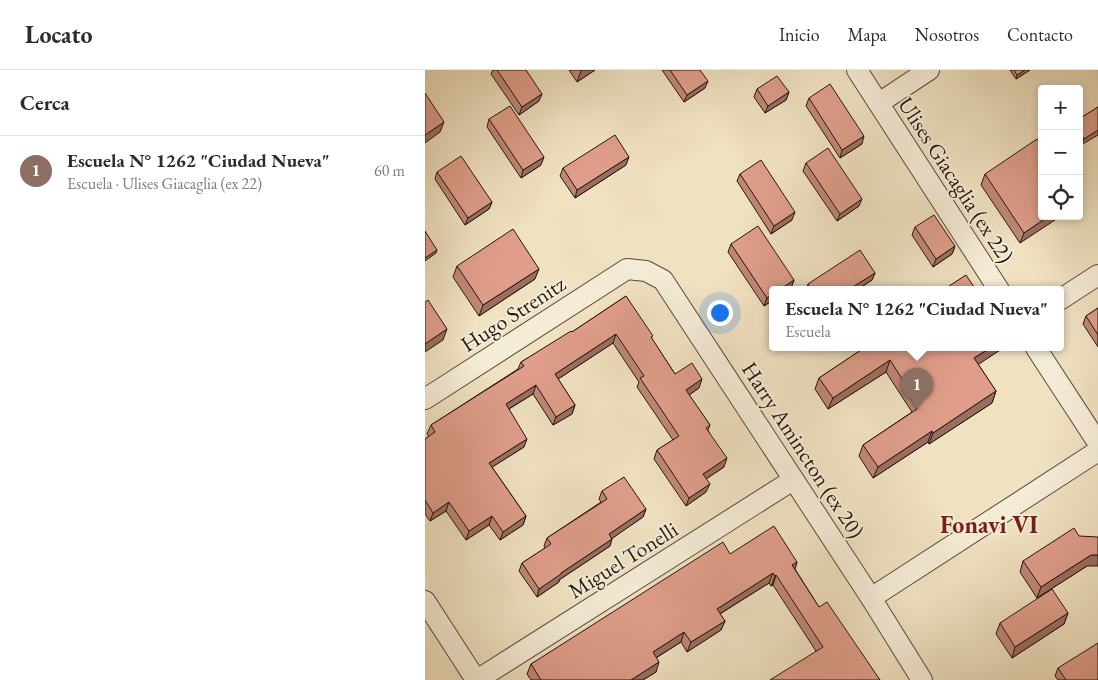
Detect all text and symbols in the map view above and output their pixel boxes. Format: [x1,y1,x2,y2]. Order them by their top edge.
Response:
text: Locato [25,19,93,50]
text: Inicio [779,23,820,46]
text: Mapa [848,23,887,46]
text: Nosotros [915,23,979,46]
text: Contacto [1007,23,1073,46]
map controls [1038,85,1083,220]
button: + [1038,85,1083,130]
text: Cerca [20,89,70,116]
street label: Ulises Giacaglia (ex 22) [891,91,1021,269]
button: − [1038,130,1083,175]
text: Escuela N° 1262 "Ciudad Nueva" [67,148,329,173]
text: 1 [32,160,40,181]
text: 60 m [374,160,405,181]
text: Escuela · Ulises Giacaglia (ex 22) [67,173,262,194]
button: locate [1038,175,1083,220]
street label: Hugo Strenitz [455,269,572,359]
popup [769,286,1064,351]
text: Escuela N° 1262 "Ciudad Nueva" [785,296,1048,321]
your location [707,300,733,326]
text: Escuela [785,321,831,342]
street label: Harry Amincton (ex 20) [735,356,871,544]
pin: 1 [901,368,933,409]
district label: Fonavi VI [940,509,1038,540]
street label: Miguel Tonelli [563,515,683,605]

